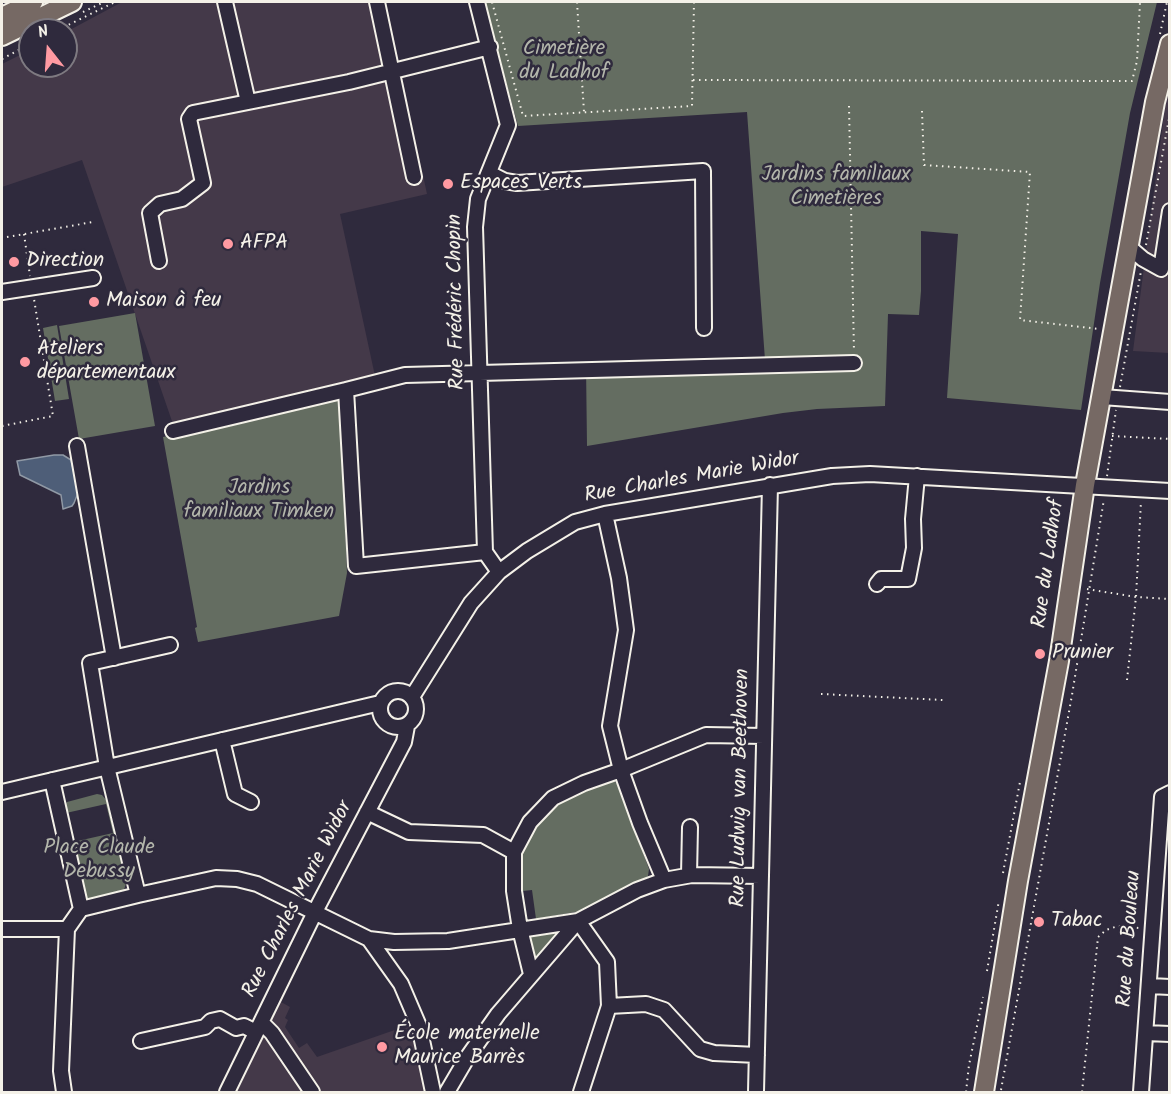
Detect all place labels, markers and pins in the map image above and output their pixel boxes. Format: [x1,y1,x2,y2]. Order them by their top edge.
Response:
place label: Espaces Verts [460,171,582,197]
marker: Espaces Verts [441,177,455,191]
place label: AFPA [240,231,288,257]
marker: AFPA [221,237,235,251]
place label: Direction [26,249,104,275]
marker: Direction [7,255,21,269]
place label: Maison à feu [106,289,221,315]
marker: Maison à feu [87,295,101,309]
place label: Ateliers départementaux [37,337,175,387]
marker: Ateliers départementaux [18,355,32,369]
place label: Prunier [1052,641,1113,667]
marker: Prunier [1033,647,1047,661]
place label: Tabac [1051,909,1102,935]
marker: Tabac [1032,915,1046,929]
place label: École maternelle Maurice Barrès [394,1022,540,1072]
marker: École maternelle Maurice Barrès [375,1040,389,1054]

